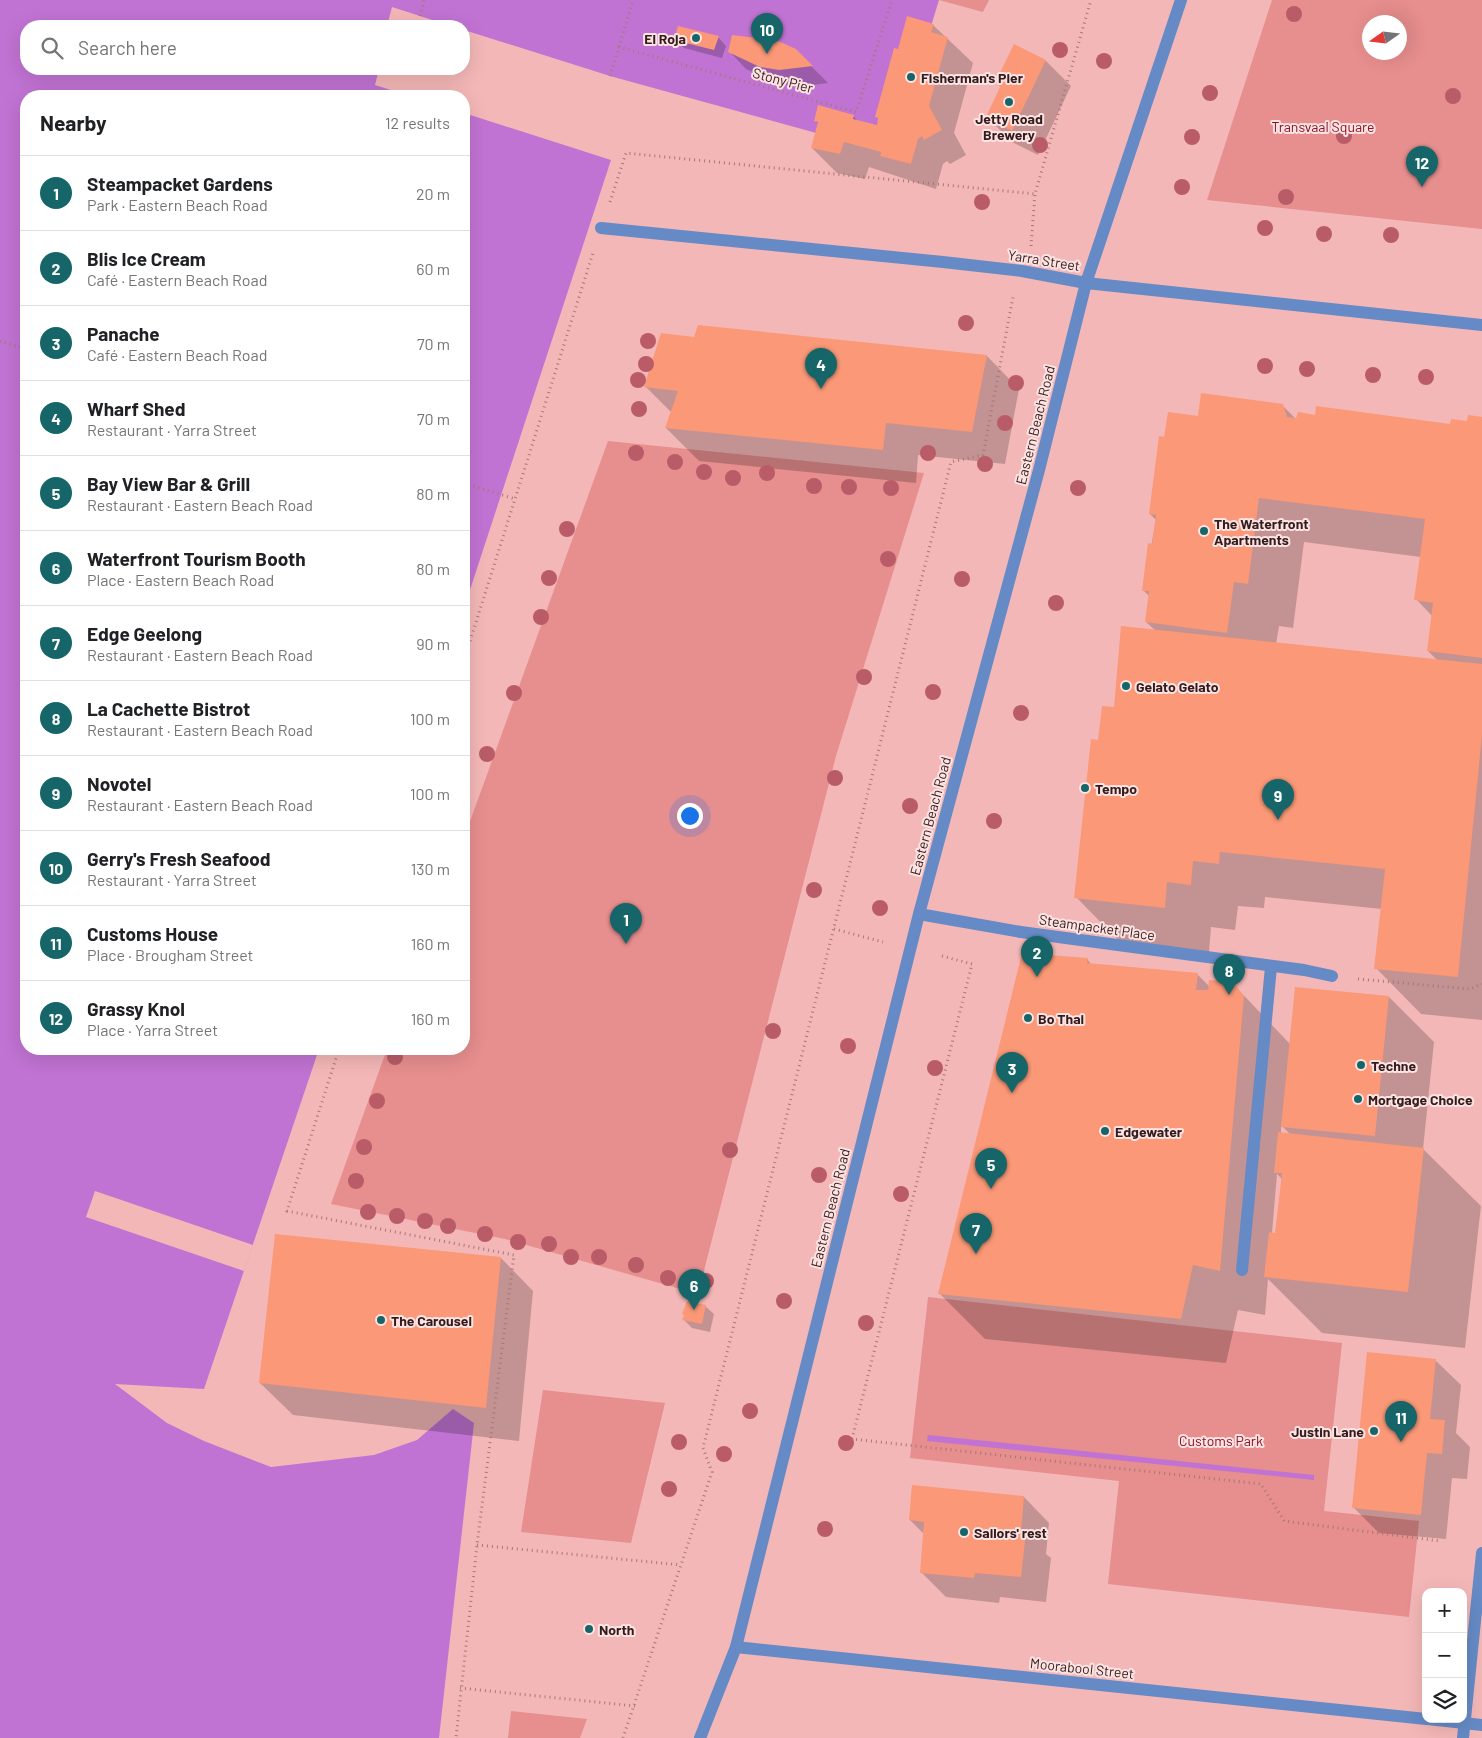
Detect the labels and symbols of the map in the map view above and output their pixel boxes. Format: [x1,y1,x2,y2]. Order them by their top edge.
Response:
pin: 10 [751,13,783,54]
north arrow [1362,15,1407,60]
place label: El Roja [644,30,686,47]
marker: El Roja [690,32,702,44]
street label: Stony Pier [751,64,815,96]
place label: Fisherman's Pier [921,69,1024,86]
marker: Fisherman's Pier [905,71,917,83]
marker: Jetty Road Brewery [1003,96,1015,108]
place label: Jetty Road Brewery [975,110,1043,143]
park label: Transvaal Square [1271,118,1375,135]
pin: 12 [1406,146,1438,187]
street label: Yarra Street [1007,246,1081,274]
pin: 4 [805,348,837,389]
street label: Eastern Beach Road [1012,364,1058,486]
place label: The Waterfront Apartments [1214,515,1309,548]
marker: The Waterfront Apartments [1198,525,1210,537]
place label: Gelato Gelato [1136,678,1219,695]
marker: Gelato Gelato [1120,680,1132,692]
street label: Eastern Beach Road [906,755,954,877]
pin: 9 [1262,779,1294,820]
place label: Tempo [1095,780,1137,797]
marker: Tempo [1079,782,1091,794]
your location [677,803,703,829]
pin: 1 [610,903,642,944]
street label: Steampacket Place [1038,910,1156,944]
pin: 2 [1021,936,1053,977]
pin: 8 [1213,954,1245,995]
place label: Bo Thai [1038,1010,1084,1027]
marker: Bo Thai [1022,1012,1034,1024]
pin: 3 [996,1052,1028,1093]
place label: Techne [1371,1057,1416,1074]
marker: Techne [1355,1059,1367,1071]
place label: Mortgage Choice [1368,1091,1473,1108]
marker: Mortgage Choice [1352,1093,1364,1105]
place label: Edgewater [1115,1123,1183,1140]
marker: Edgewater [1099,1125,1111,1137]
street label: Eastern Beach Road [807,1147,853,1269]
pin: 5 [975,1148,1007,1189]
pin: 7 [960,1213,992,1254]
pin: 6 [678,1269,710,1310]
place label: The Carousel [391,1312,472,1329]
marker: The Carousel [375,1314,387,1326]
pin: 11 [1385,1401,1417,1442]
place label: Justin Lane [1291,1423,1364,1440]
marker: Justin Lane [1368,1425,1380,1437]
park label: Customs Park [1179,1432,1263,1449]
place label: Sailors' rest [974,1524,1047,1541]
marker: Sailors' rest [958,1526,970,1538]
place label: North [599,1621,635,1638]
marker: North [583,1623,595,1635]
street label: Moorabool Street [1029,1654,1135,1682]

